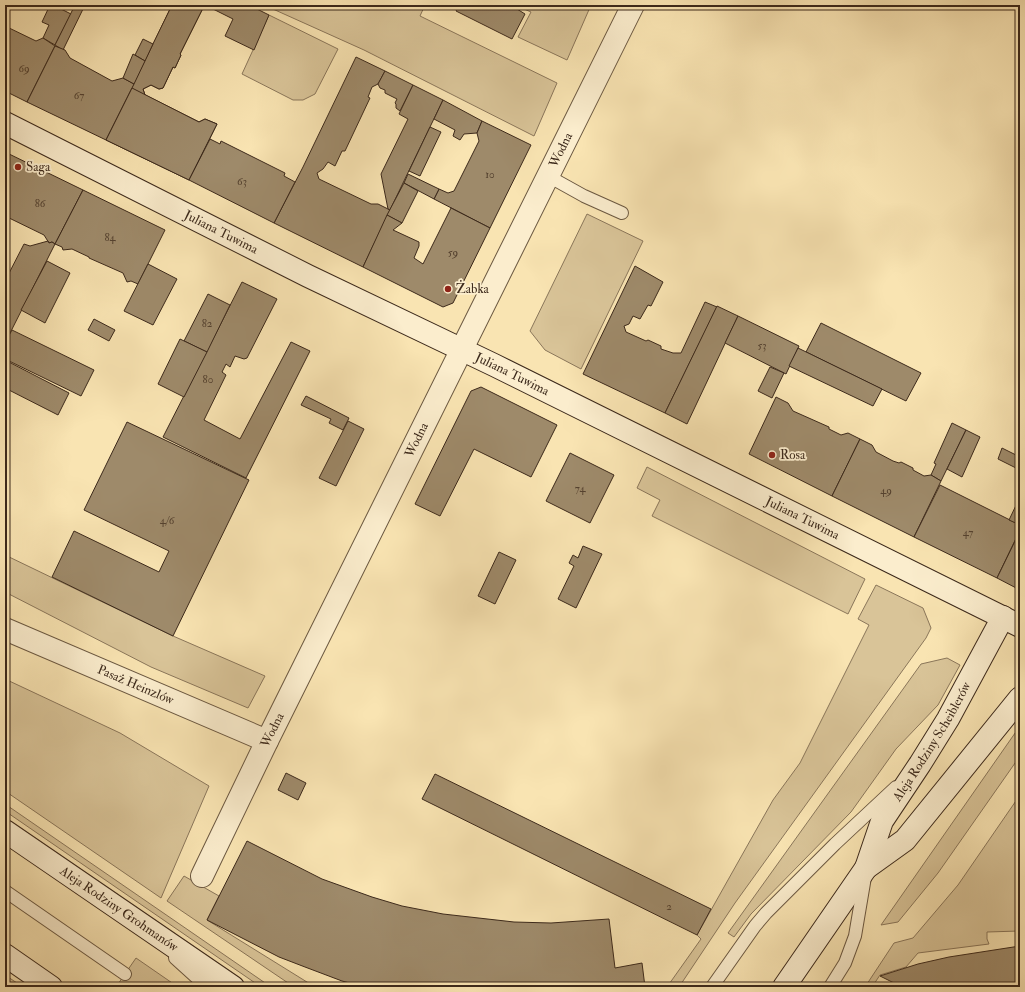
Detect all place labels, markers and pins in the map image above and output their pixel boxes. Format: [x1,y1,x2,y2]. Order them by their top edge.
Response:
place label: Saga [26,159,51,175]
marker: Saga [13,162,23,172]
place label: Żabka [456,280,490,297]
marker: Żabka [443,284,453,294]
place label: Rosa [780,447,806,463]
marker: Rosa [767,450,777,460]

